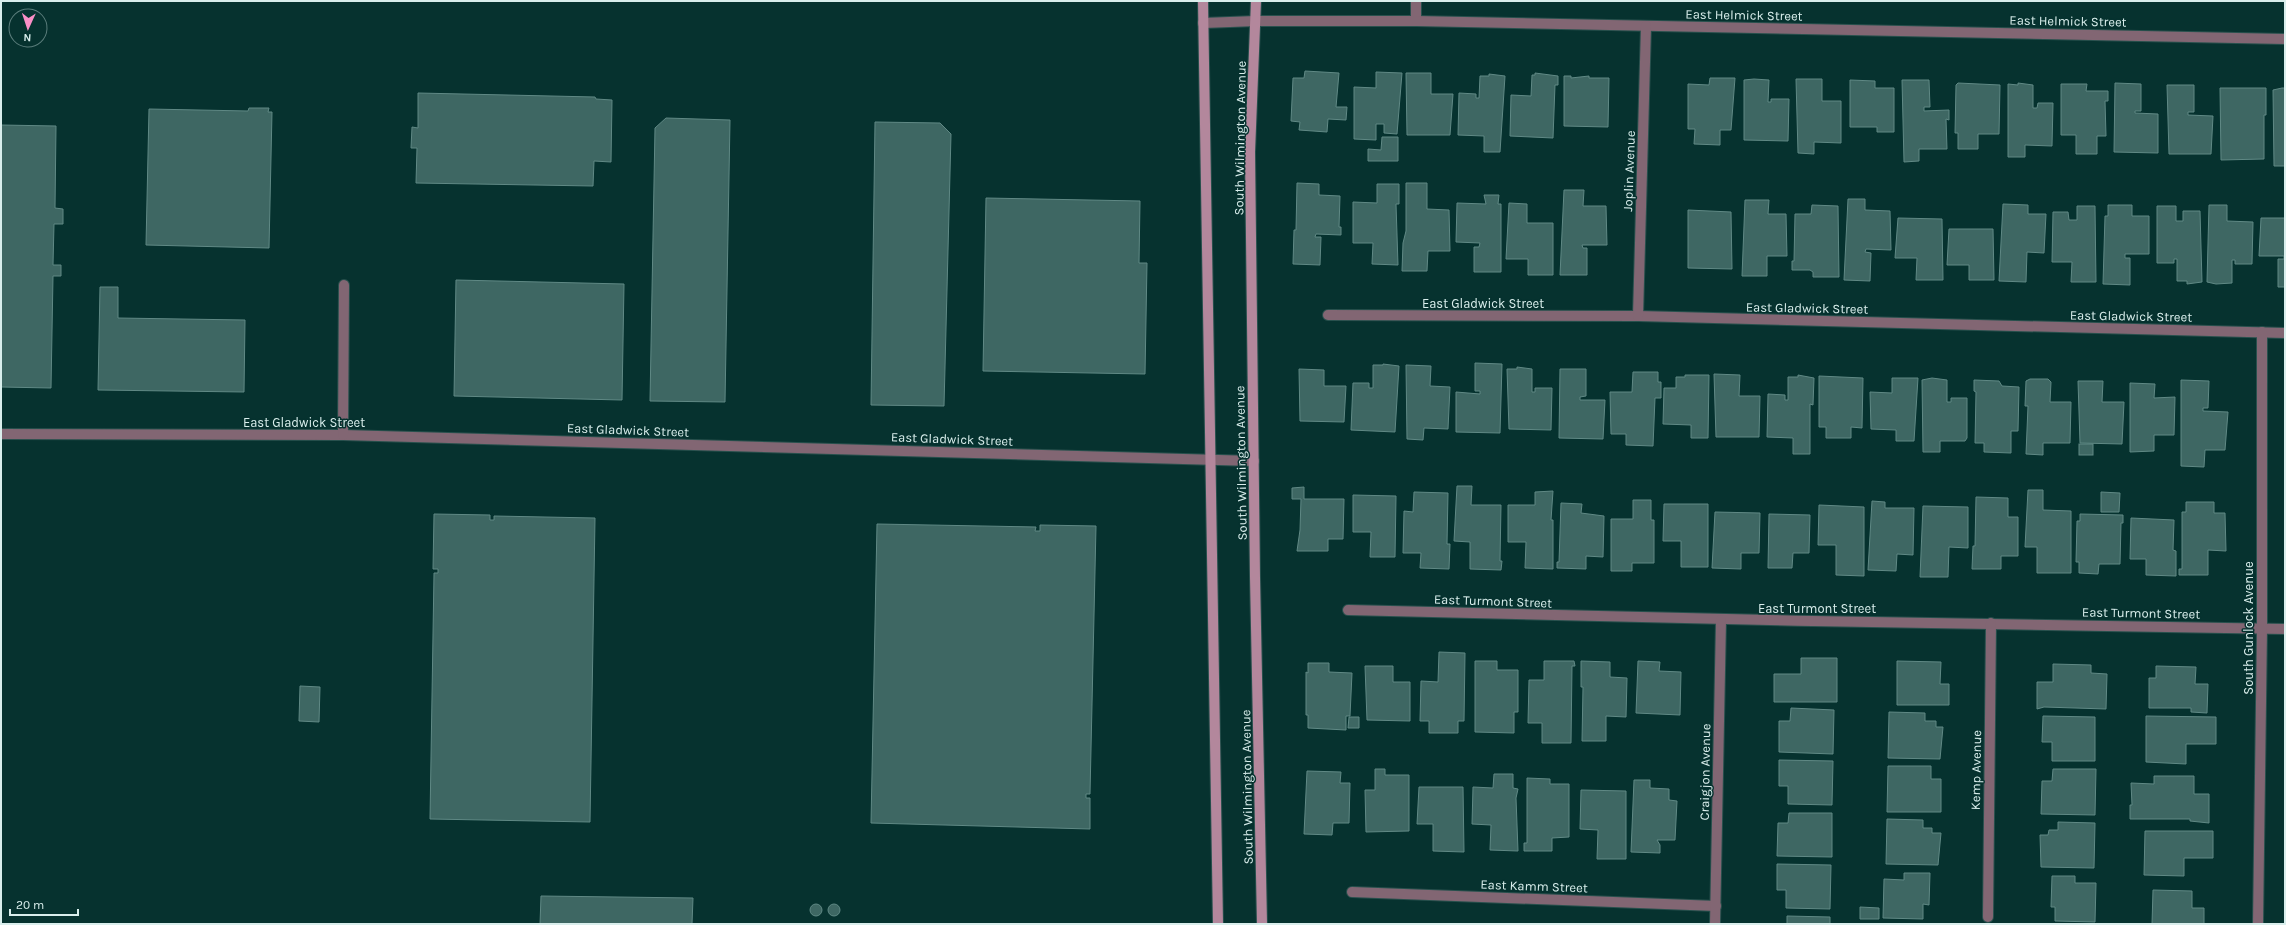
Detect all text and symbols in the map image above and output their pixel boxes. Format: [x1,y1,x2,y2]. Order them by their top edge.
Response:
street label: East Helmick Street [1685,6,1803,24]
north arrow [8,8,48,48]
street label: East Helmick Street [2009,12,2127,30]
text: N [23,31,32,44]
street label: South Wilmington Avenue [1231,60,1249,215]
street label: Joplin Avenue [1620,130,1638,212]
street label: East Gladwick Street [1422,296,1544,311]
street label: East Gladwick Street [1746,299,1868,317]
street label: East Gladwick Street [2070,307,2192,325]
street label: South Wilmington Avenue [1232,385,1250,540]
street label: East Gladwick Street [243,415,365,430]
street label: East Gladwick Street [567,420,689,440]
street label: East Gladwick Street [891,429,1013,449]
street label: South Gunlock Avenue [2241,561,2256,695]
street label: East Turmont Street [1434,591,1552,611]
street label: East Turmont Street [1758,601,1876,616]
street label: East Turmont Street [2082,604,2200,622]
street label: South Wilmington Avenue [1238,709,1256,864]
street label: Craigjon Avenue [1697,723,1713,821]
street label: Kemp Avenue [1968,729,1984,810]
street label: East Kamm Street [1480,877,1588,895]
scale bar [10,891,78,917]
text: 20 m [16,898,44,912]

